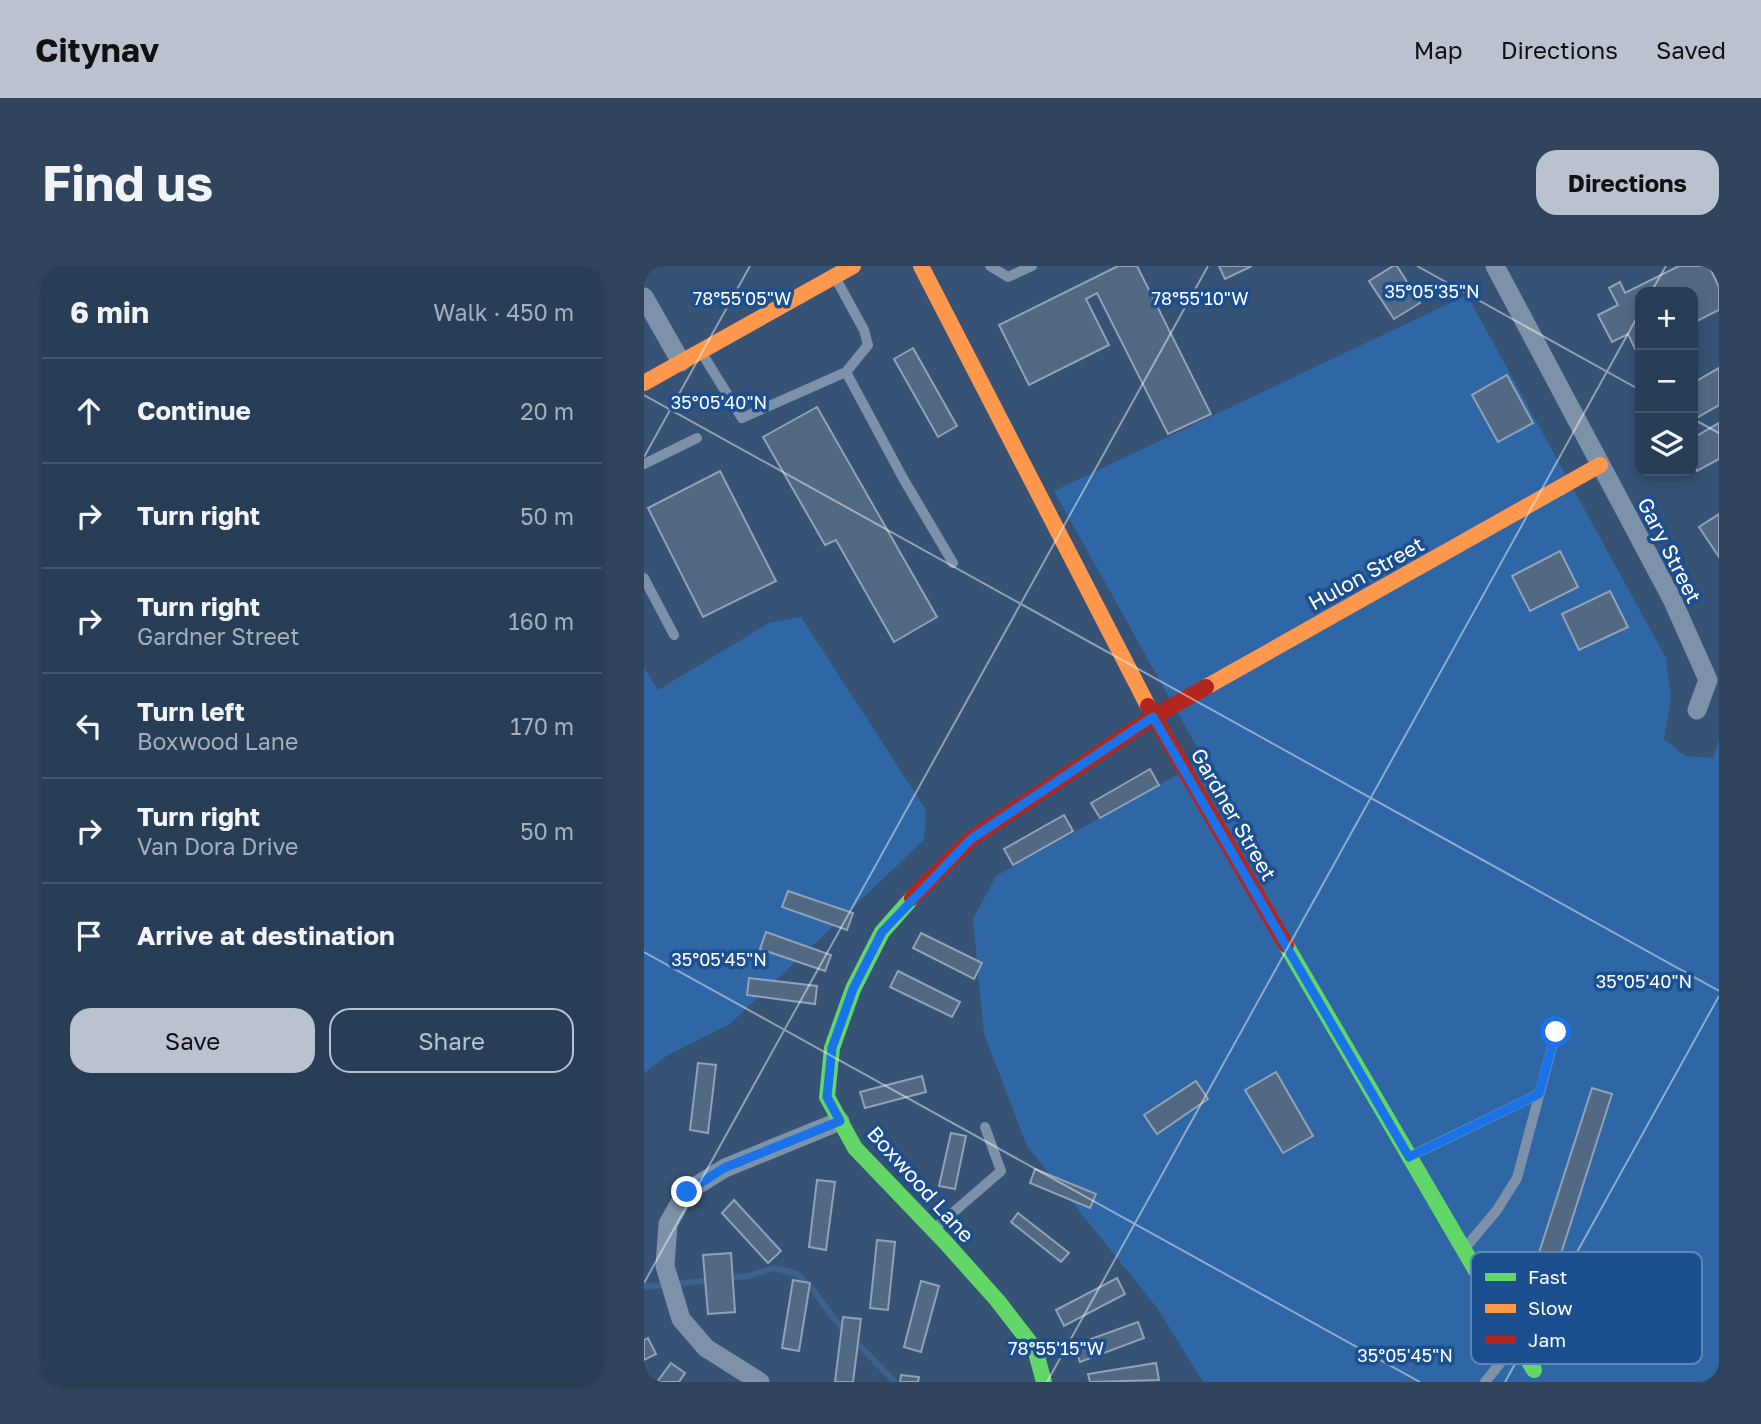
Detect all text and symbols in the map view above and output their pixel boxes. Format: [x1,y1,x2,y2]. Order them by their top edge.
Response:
text: Citynav [35,30,159,69]
text: Map [1414,35,1463,64]
text: Directions [1501,35,1618,64]
text: Saved [1656,35,1726,64]
button: Directions [1536,150,1719,215]
text: Find us [42,153,213,212]
text: 35°05'35"N [1384,280,1480,302]
text: 78°55'05"W [693,287,791,309]
text: 78°55'10"W [1152,287,1248,309]
map controls [1635,287,1698,476]
button: + [1635,287,1698,350]
text: 6 min [70,294,149,330]
text: Walk · 450 m [433,298,574,326]
button: − [1635,350,1698,413]
text: 35°05'40"N [671,391,767,413]
icon: ahead [70,392,108,430]
text: Continue [137,395,251,426]
text: 20 m [520,397,574,425]
button: layers [1635,413,1698,476]
street label: Gary Street [1632,493,1708,607]
icon: right [70,497,108,535]
text: Turn right [137,500,260,531]
text: 50 m [520,502,574,530]
street label: Hulon Street [1304,531,1428,615]
text: Turn right [137,591,260,622]
icon: right [70,602,108,640]
text: 160 m [509,607,574,635]
text: Gardner Street [137,622,299,650]
text: Turn left [137,696,245,727]
icon: left [70,707,108,745]
text: 170 m [510,712,574,740]
text: Boxwood Lane [137,727,298,755]
street label: Gardner Street [1186,743,1282,885]
text: Turn right [137,801,260,832]
icon: right [70,812,108,850]
text: 50 m [520,817,574,845]
text: Van Dora Drive [137,832,298,860]
icon: arrive [70,917,108,955]
text: Arrive at destination [137,920,395,951]
text: 35°05'45"N [671,948,767,970]
text: 35°05'40"N [1596,970,1692,992]
button: Save [70,1008,315,1073]
button: Share [329,1008,574,1073]
route start [1540,1016,1571,1047]
street label: Boxwood Lane [862,1121,980,1247]
route end [671,1176,702,1207]
legend [1471,1252,1702,1364]
text: Fast [1528,1265,1567,1288]
text: Slow [1528,1296,1573,1319]
text: Jam [1528,1328,1566,1351]
text: 78°55'15"W [1008,1337,1104,1359]
text: 35°05'45"N [1357,1344,1453,1366]

